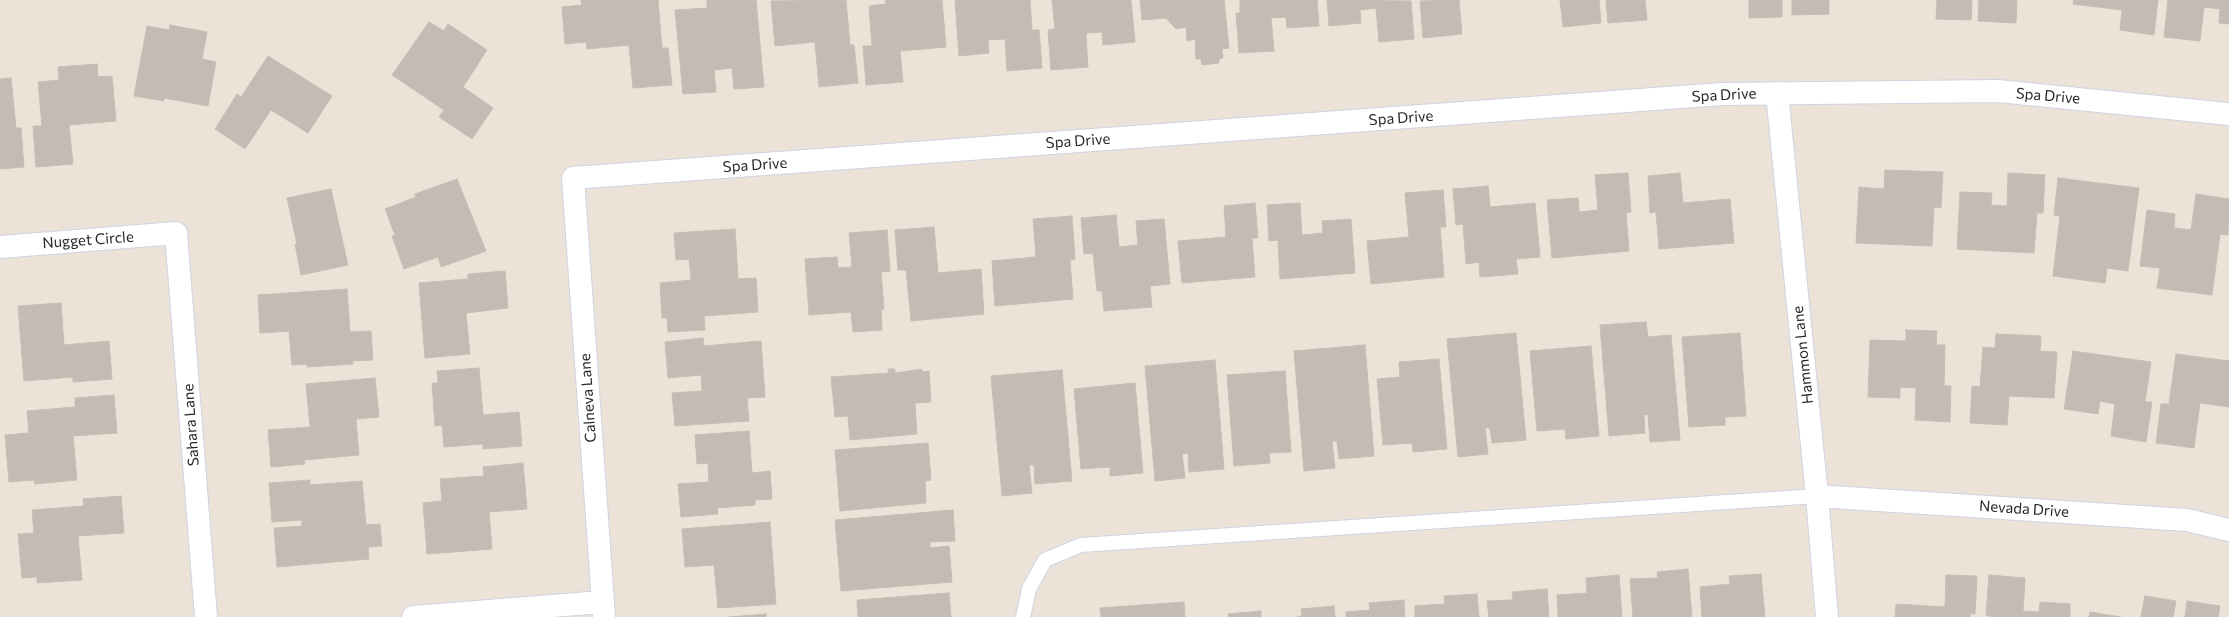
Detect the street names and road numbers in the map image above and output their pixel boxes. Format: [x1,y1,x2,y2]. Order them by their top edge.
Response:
street label: Spa Drive [1691,84,1757,106]
street label: Spa Drive [2015,84,2081,108]
street label: Spa Drive [1368,107,1434,129]
street label: Spa Drive [1045,130,1111,152]
street label: Spa Drive [722,154,788,176]
street label: Nugget Circle [42,228,134,252]
street label: Hammon Lane [1789,305,1817,405]
street label: Calneva Lane [576,353,600,443]
street label: Sahara Lane [179,383,203,467]
street label: Nevada Drive [1978,497,2070,521]

